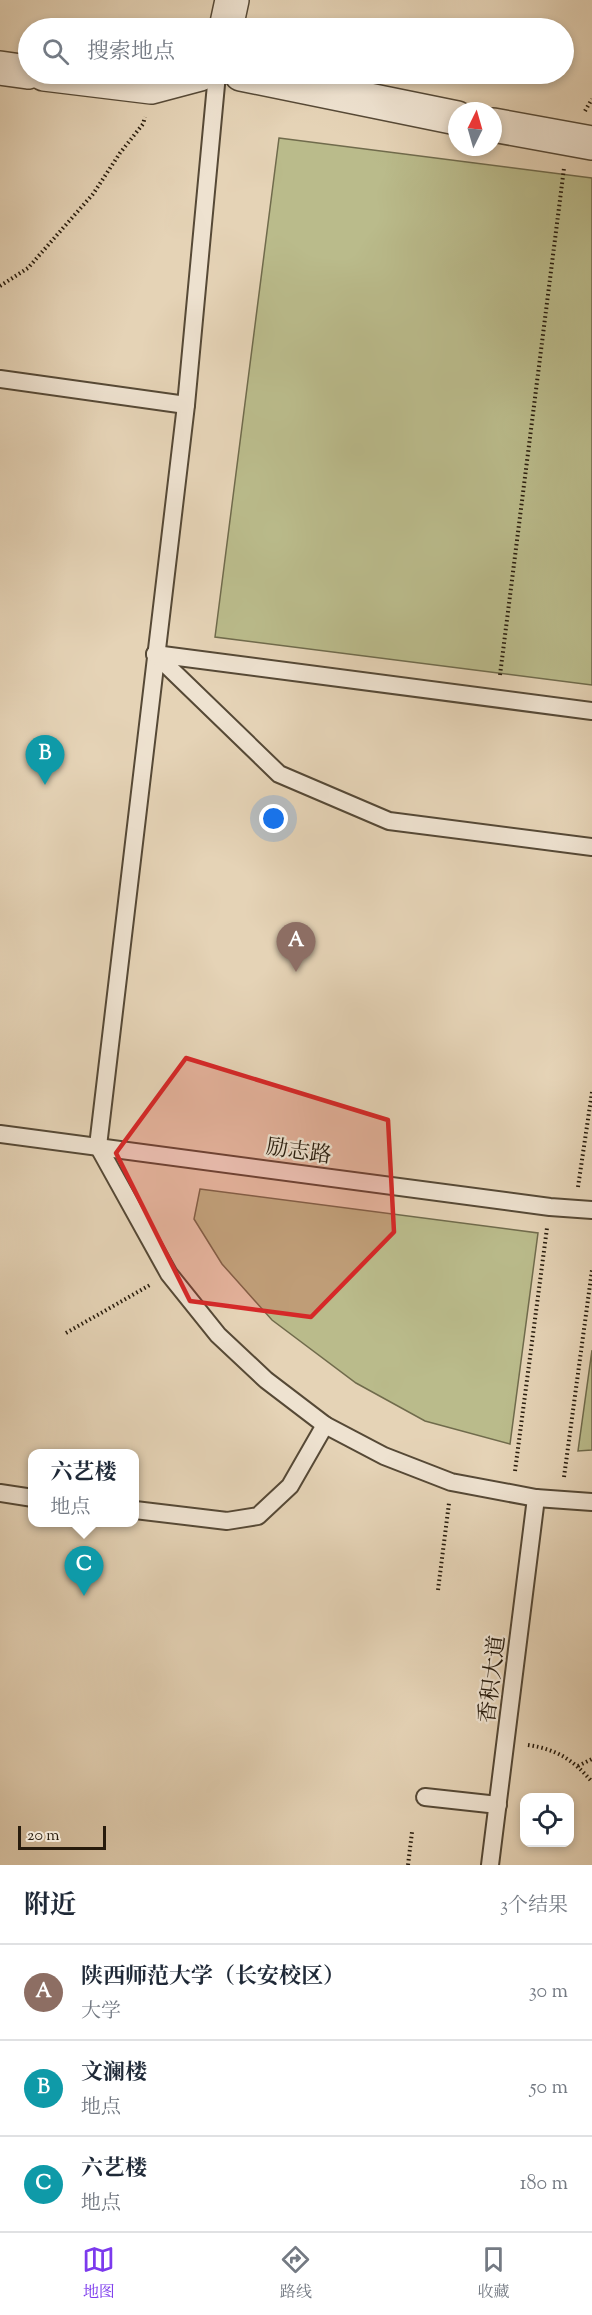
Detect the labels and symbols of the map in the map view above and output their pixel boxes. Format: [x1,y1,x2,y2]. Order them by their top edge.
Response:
north arrow [448,102,502,156]
pin: B [26,736,64,785]
your location [259,804,288,833]
pin: A [276,922,316,972]
street label: 励志路 [264,1133,333,1173]
pin: C [64,1546,104,1596]
street label: 香积大道 [473,1634,515,1725]
scale bar [18,1823,106,1850]

